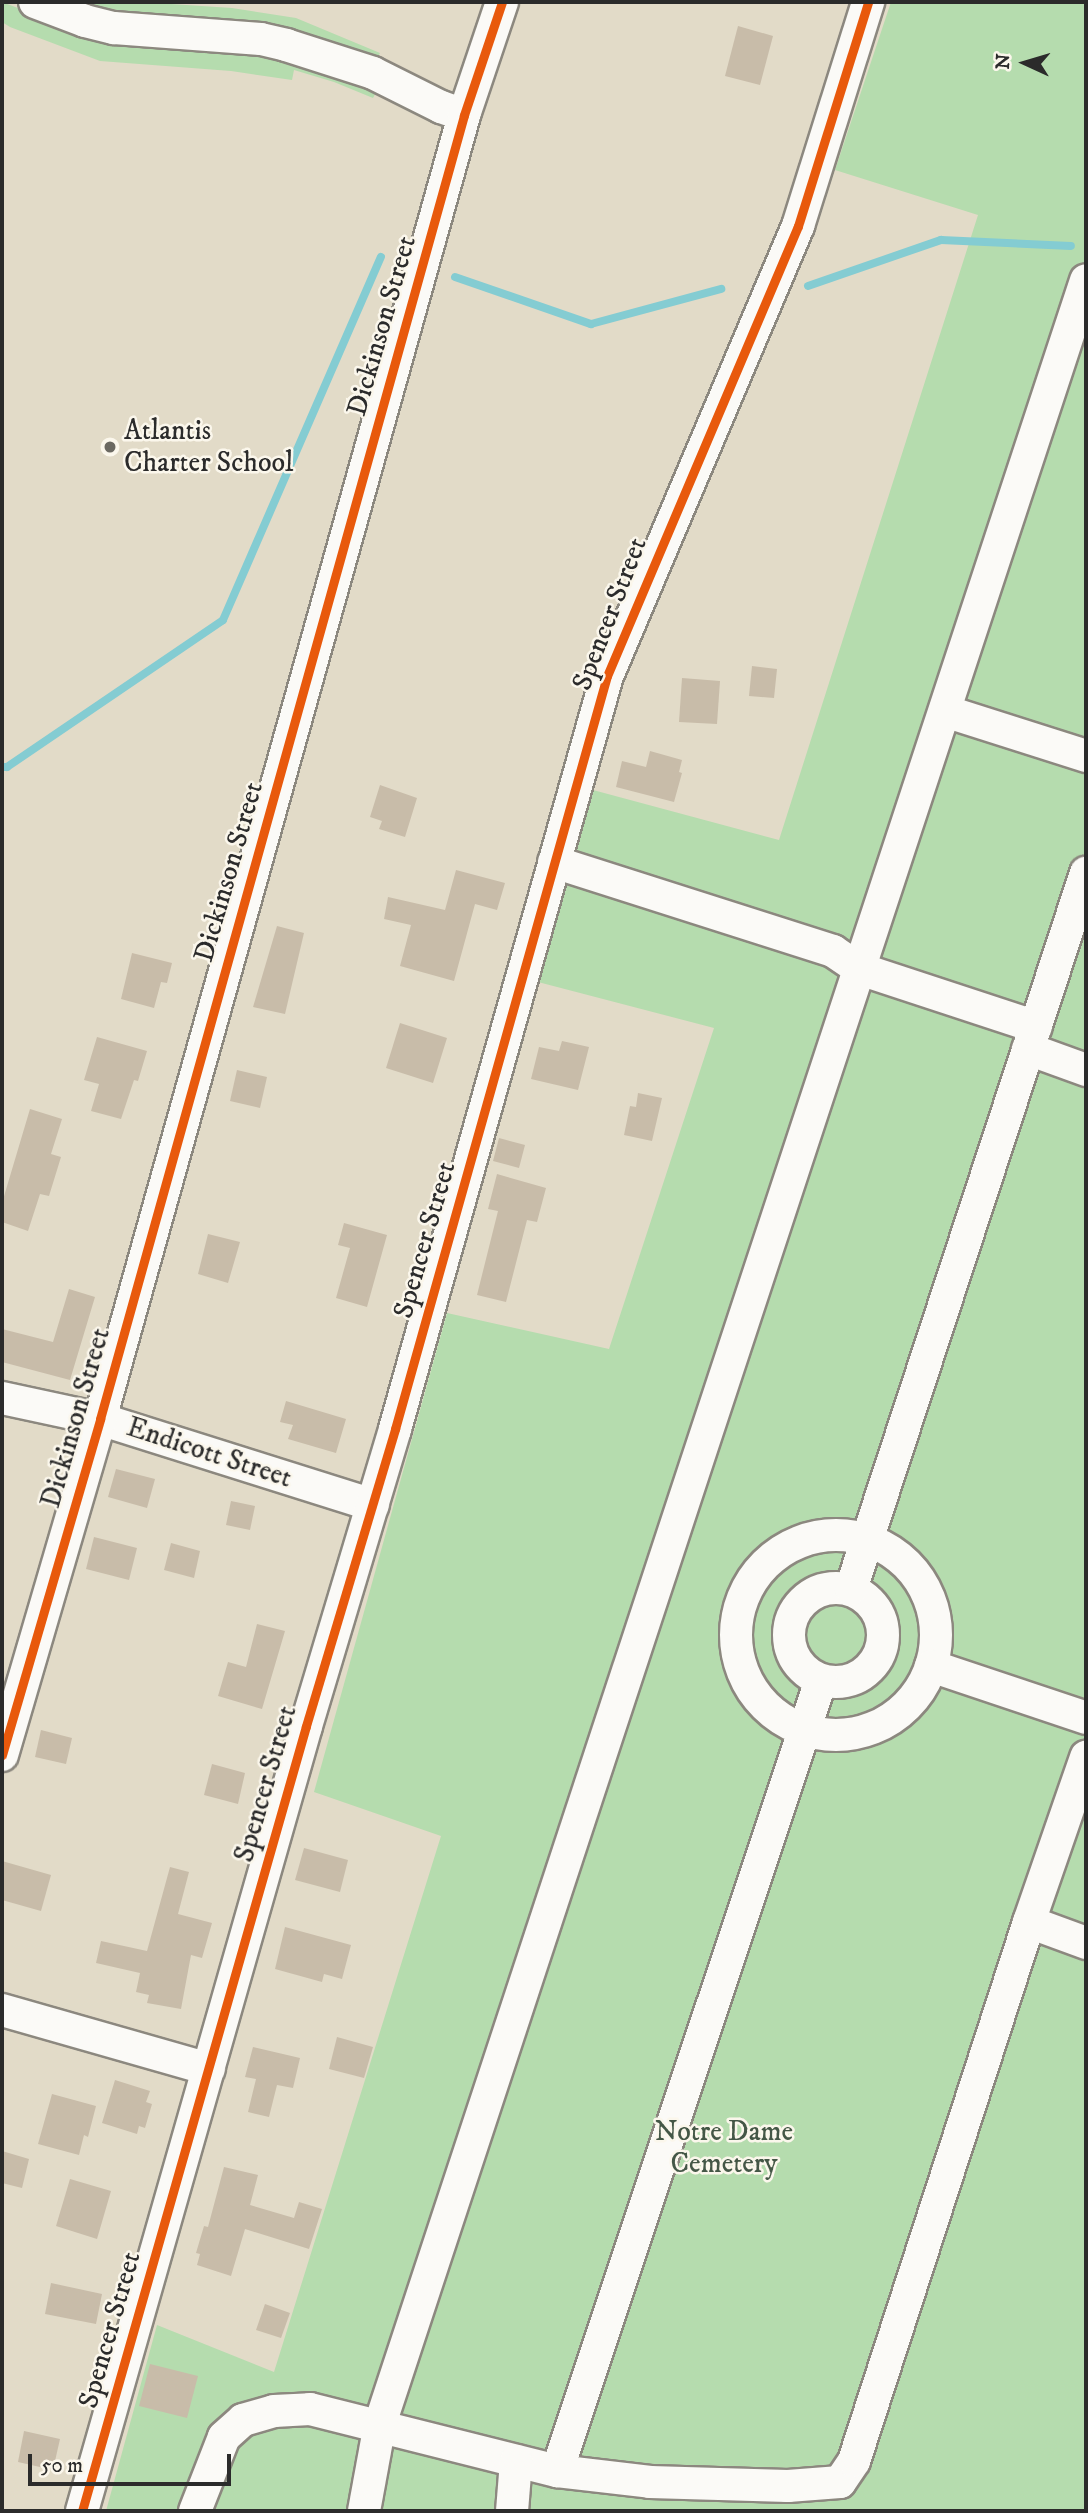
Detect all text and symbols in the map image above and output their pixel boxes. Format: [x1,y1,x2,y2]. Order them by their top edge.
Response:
north arrow [990,28,1060,98]
text: N [992,53,1016,70]
street label: Dickinson Street [340,232,424,420]
place label: Atlantis Charter School [124,414,293,480]
marker: Atlantis Charter School [102,439,118,455]
street label: Spencer Street [565,533,655,695]
street label: Dickinson Street [187,778,271,966]
street label: Spencer Street [387,1158,463,1322]
street label: Dickinson Street [34,1324,118,1512]
street label: Endicott Street [122,1411,296,1495]
street label: Spencer Street [228,1702,304,1866]
park label: Notre Dame Cemetery [655,2115,793,2181]
street label: Spencer Street [72,2248,148,2412]
scale bar [32,2440,234,2484]
text: 50 m [41,2453,83,2479]

